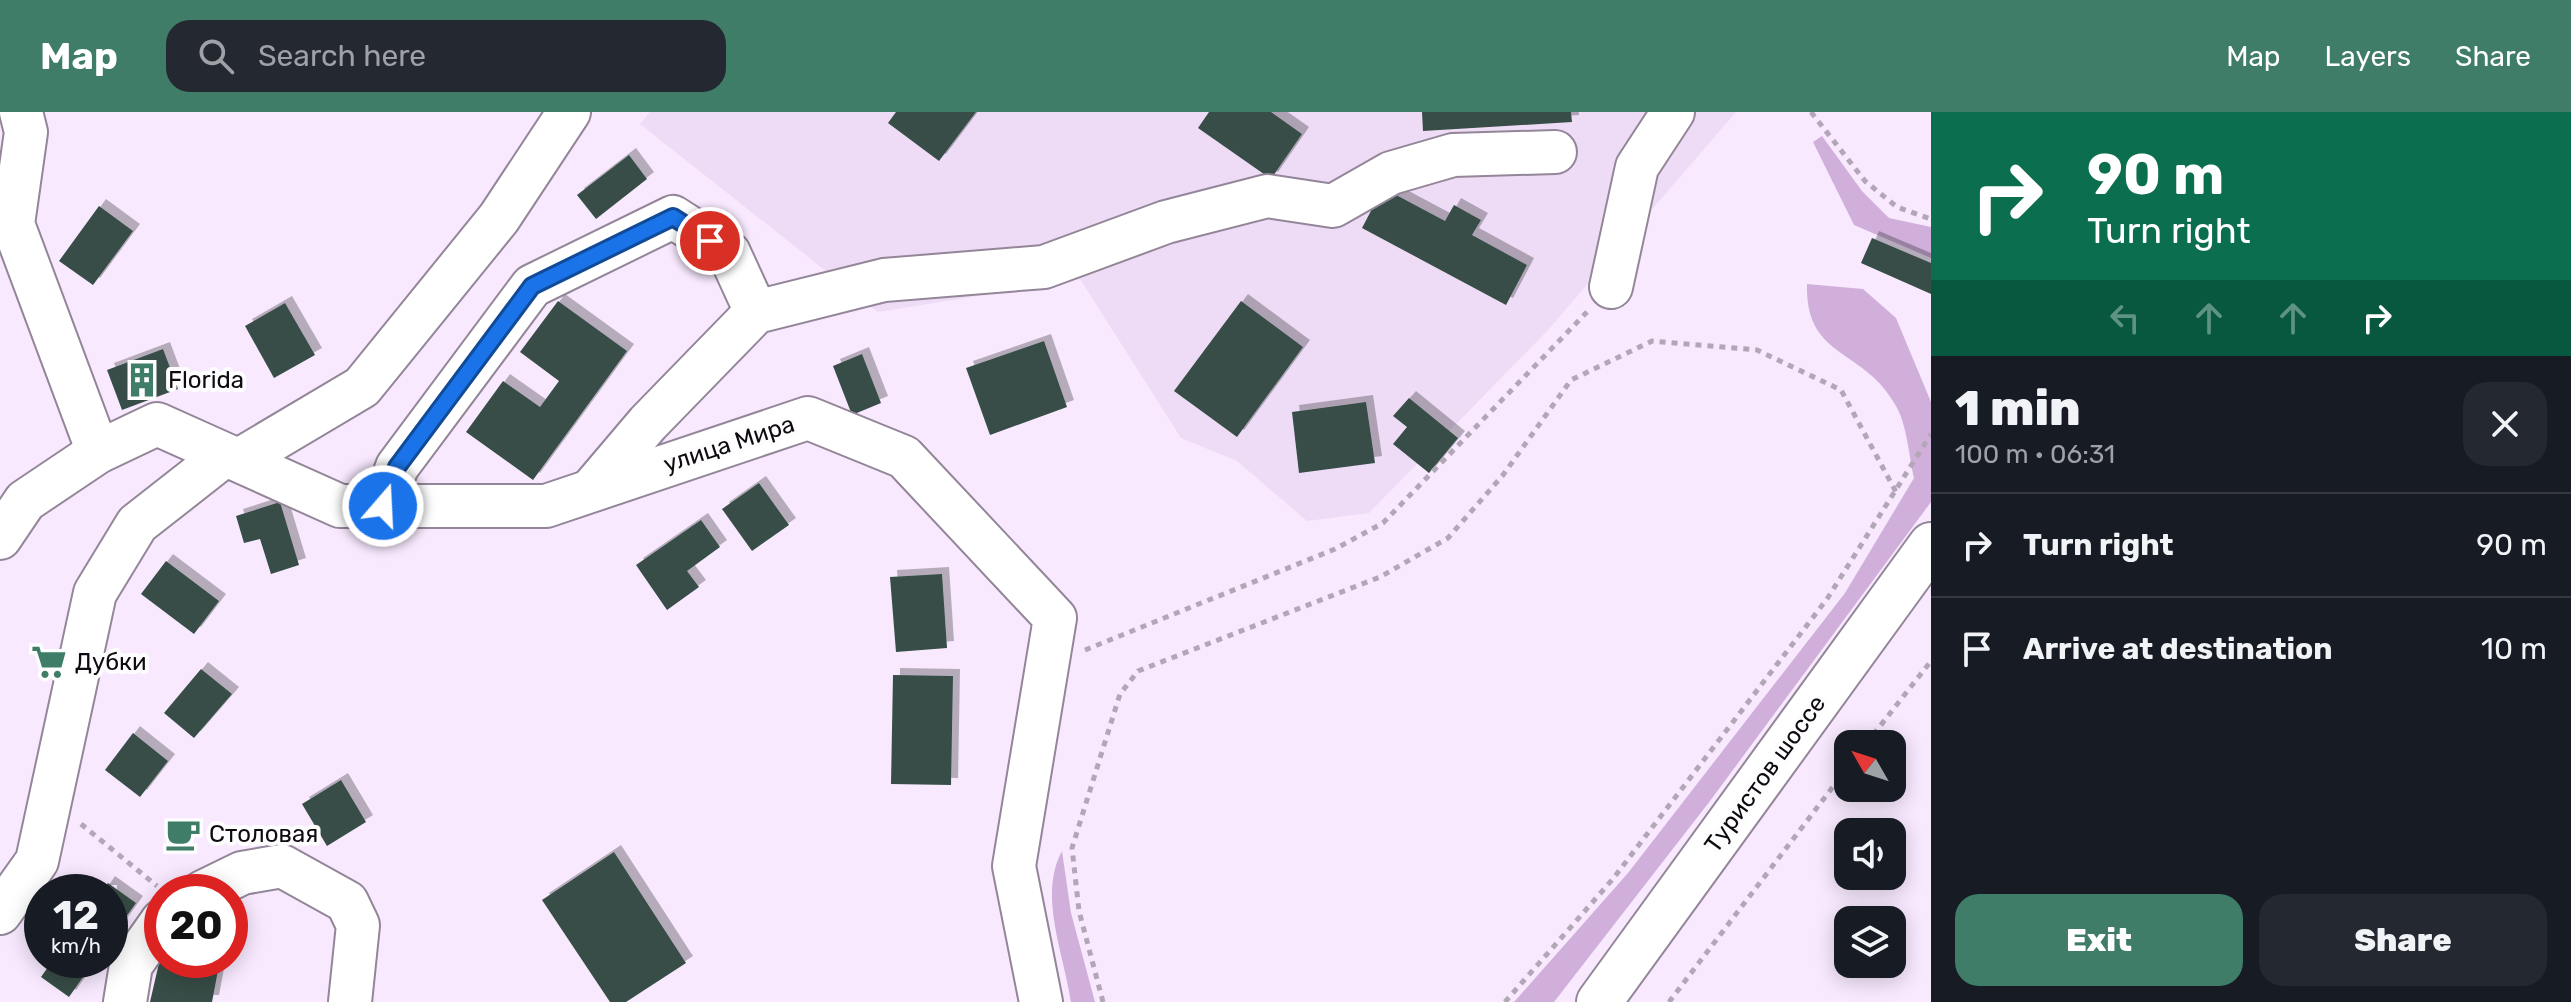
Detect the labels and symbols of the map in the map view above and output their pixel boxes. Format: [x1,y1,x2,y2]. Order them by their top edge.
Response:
pin [676,207,744,275]
building icon: Florida [123,361,161,399]
place label: Florida [168,366,244,394]
street label: улица Мира [660,410,798,478]
position arrow [341,464,425,548]
supermarket icon: Дубки [30,643,68,681]
place label: Дубки [75,648,147,676]
street label: Туристов шоссе [1699,690,1831,858]
north arrow [1834,730,1906,802]
cafe icon: Столовая [164,815,202,853]
place label: Столовая [209,820,318,848]
speed limit sign: 20 [144,874,248,978]

